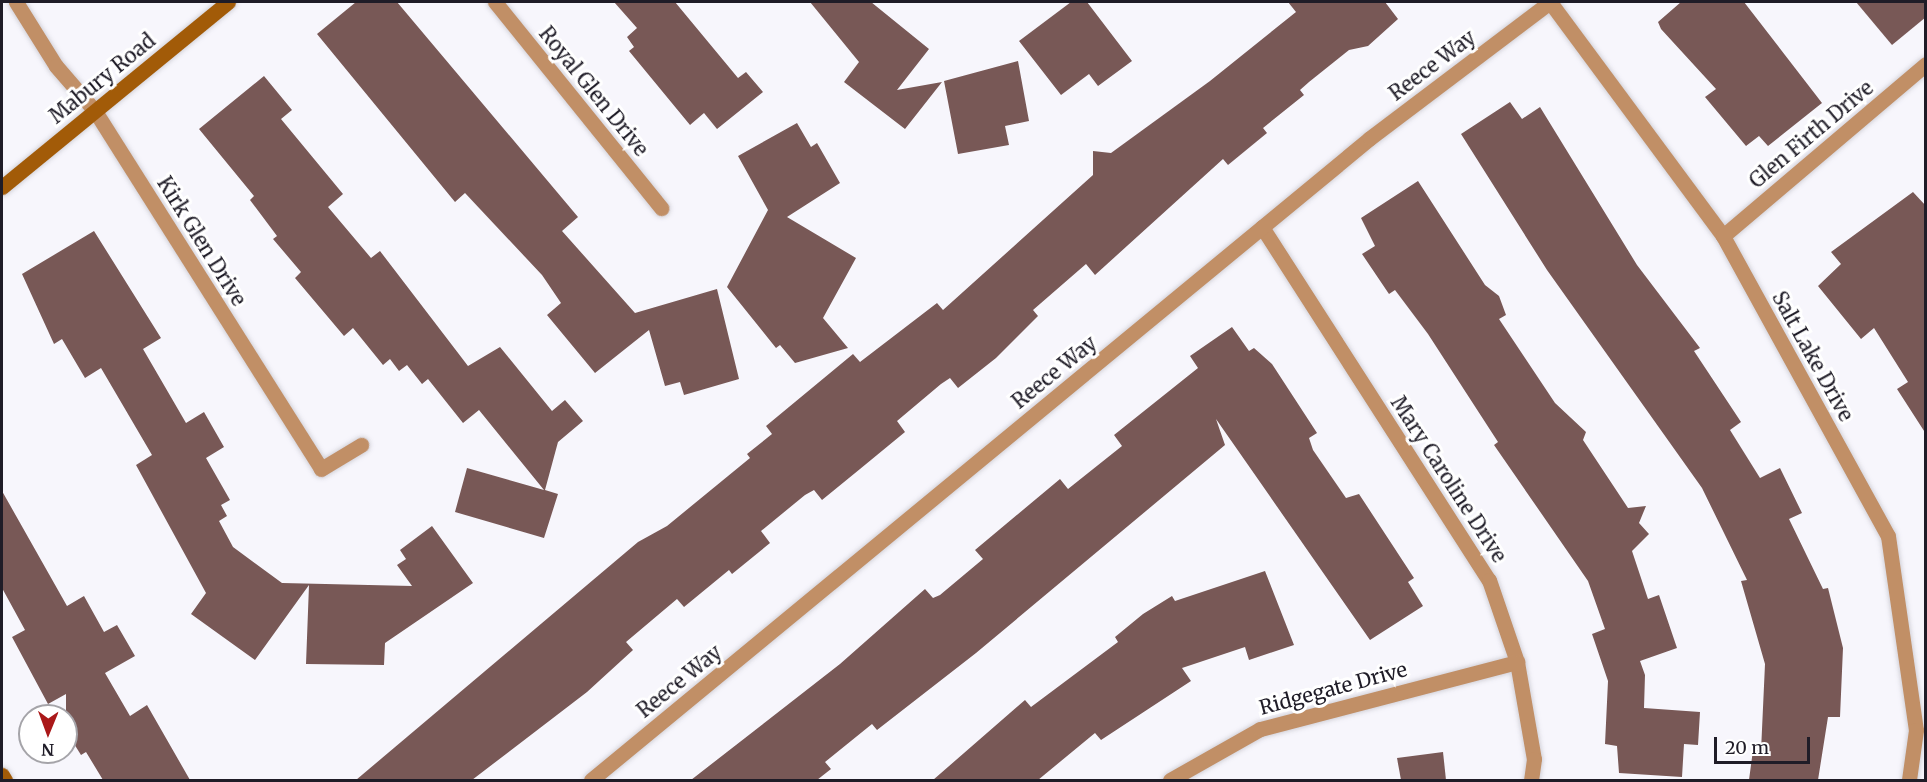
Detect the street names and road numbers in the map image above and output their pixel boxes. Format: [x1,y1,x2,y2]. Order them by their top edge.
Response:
street label: Royal Glen Drive [534,21,654,161]
street label: Reece Way [1384,25,1480,105]
street label: Mabury Road [44,28,160,128]
street label: Glen Firth Drive [1744,75,1878,193]
street label: Kirk Glen Drive [153,172,251,310]
street label: Salt Lake Drive [1767,287,1859,425]
street label: Reece Way [1007,331,1101,413]
street label: Mary Caroline Drive [1386,391,1512,567]
street label: Reece Way [632,640,726,722]
street label: Ridgegate Drive [1256,657,1410,719]

